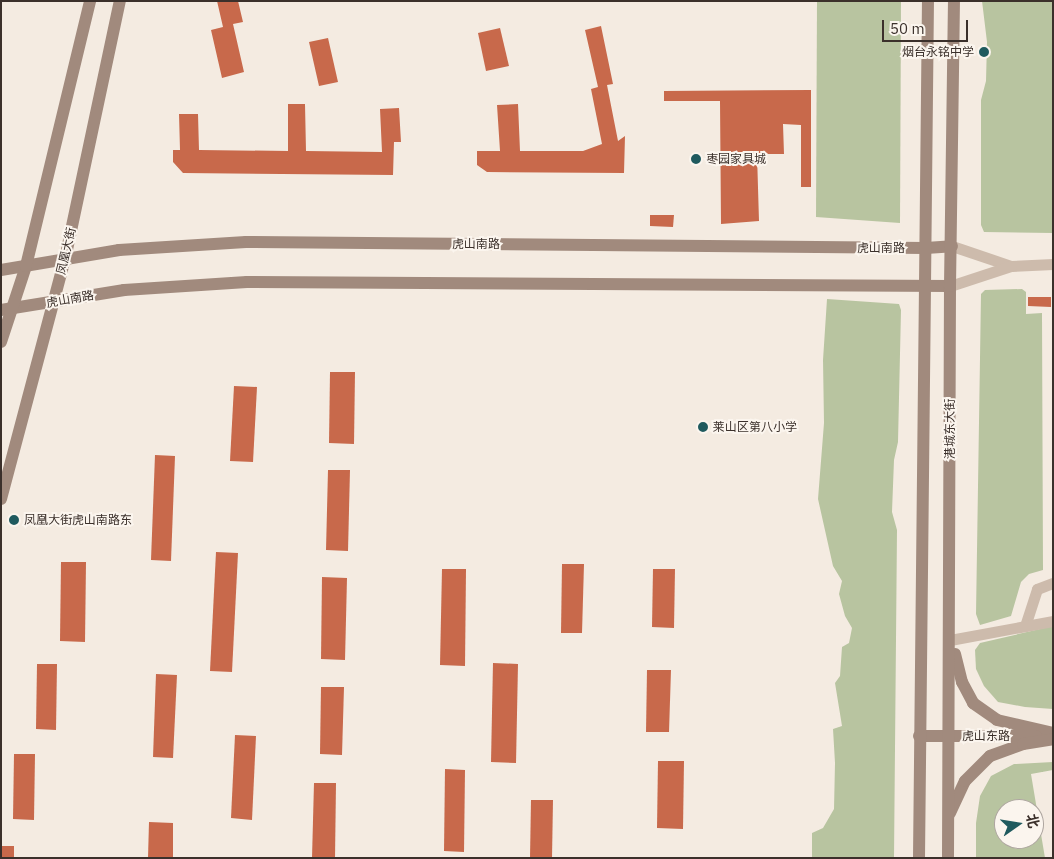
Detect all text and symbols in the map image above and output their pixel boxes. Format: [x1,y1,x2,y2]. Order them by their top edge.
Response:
scale bar [884,10,970,42]
text: 50 m [890,19,925,38]
place label: 烟台永铭中学 [902,45,974,59]
marker: 烟台永铭中学 [978,46,990,58]
place label: 枣园家具城 [706,152,766,166]
marker: 枣园家具城 [690,153,702,165]
street label: 凤凰大街 [54,226,78,276]
street label: 虎山南路 [452,237,500,251]
street label: 虎山南路 [857,241,905,255]
street label: 虎山南路 [45,288,95,310]
street label: 港城东大街 [943,399,957,459]
place label: 莱山区第八小学 [713,420,797,434]
marker: 莱山区第八小学 [697,421,709,433]
place label: 凤凰大街虎山南路东 [24,513,132,527]
marker: 凤凰大街虎山南路东 [8,514,20,526]
street label: 虎山东路 [962,729,1010,743]
north arrow [994,799,1044,849]
text: 北 [1022,812,1043,830]

